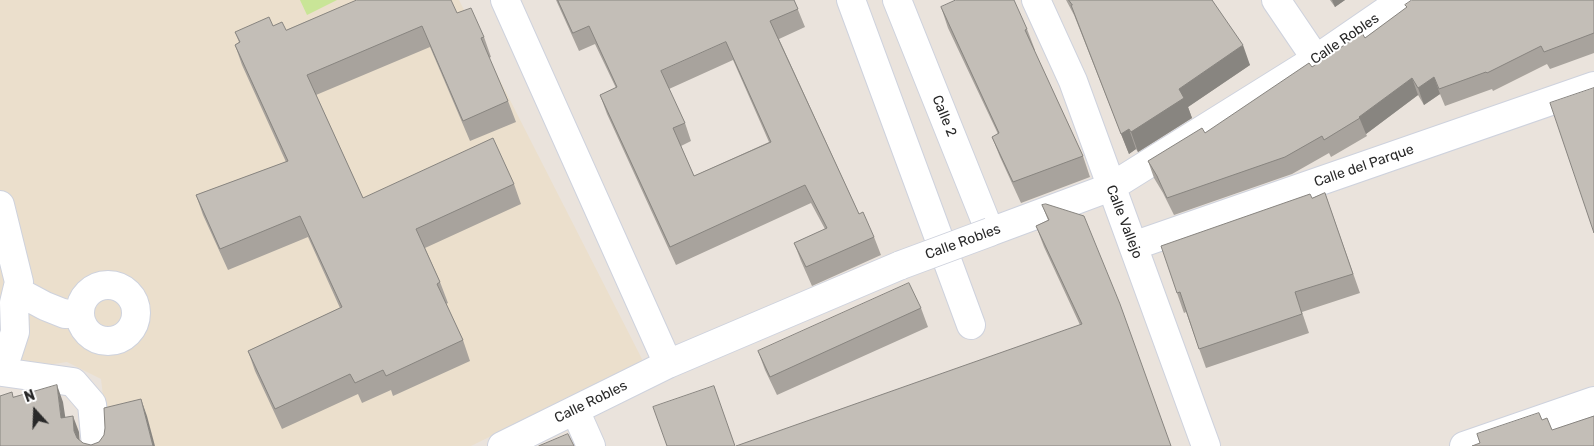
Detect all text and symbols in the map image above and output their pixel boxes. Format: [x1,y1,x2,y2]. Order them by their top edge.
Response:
street label: Calle Robles [1308,10,1382,68]
street label: Calle 2 [928,93,960,139]
street label: Calle del Parque [1312,141,1416,191]
street label: Calle Vallejo [1102,183,1146,261]
street label: Calle Robles [923,221,1003,263]
street label: Calle Robles [552,377,630,427]
north arrow [10,386,60,436]
text: N [22,387,37,406]

